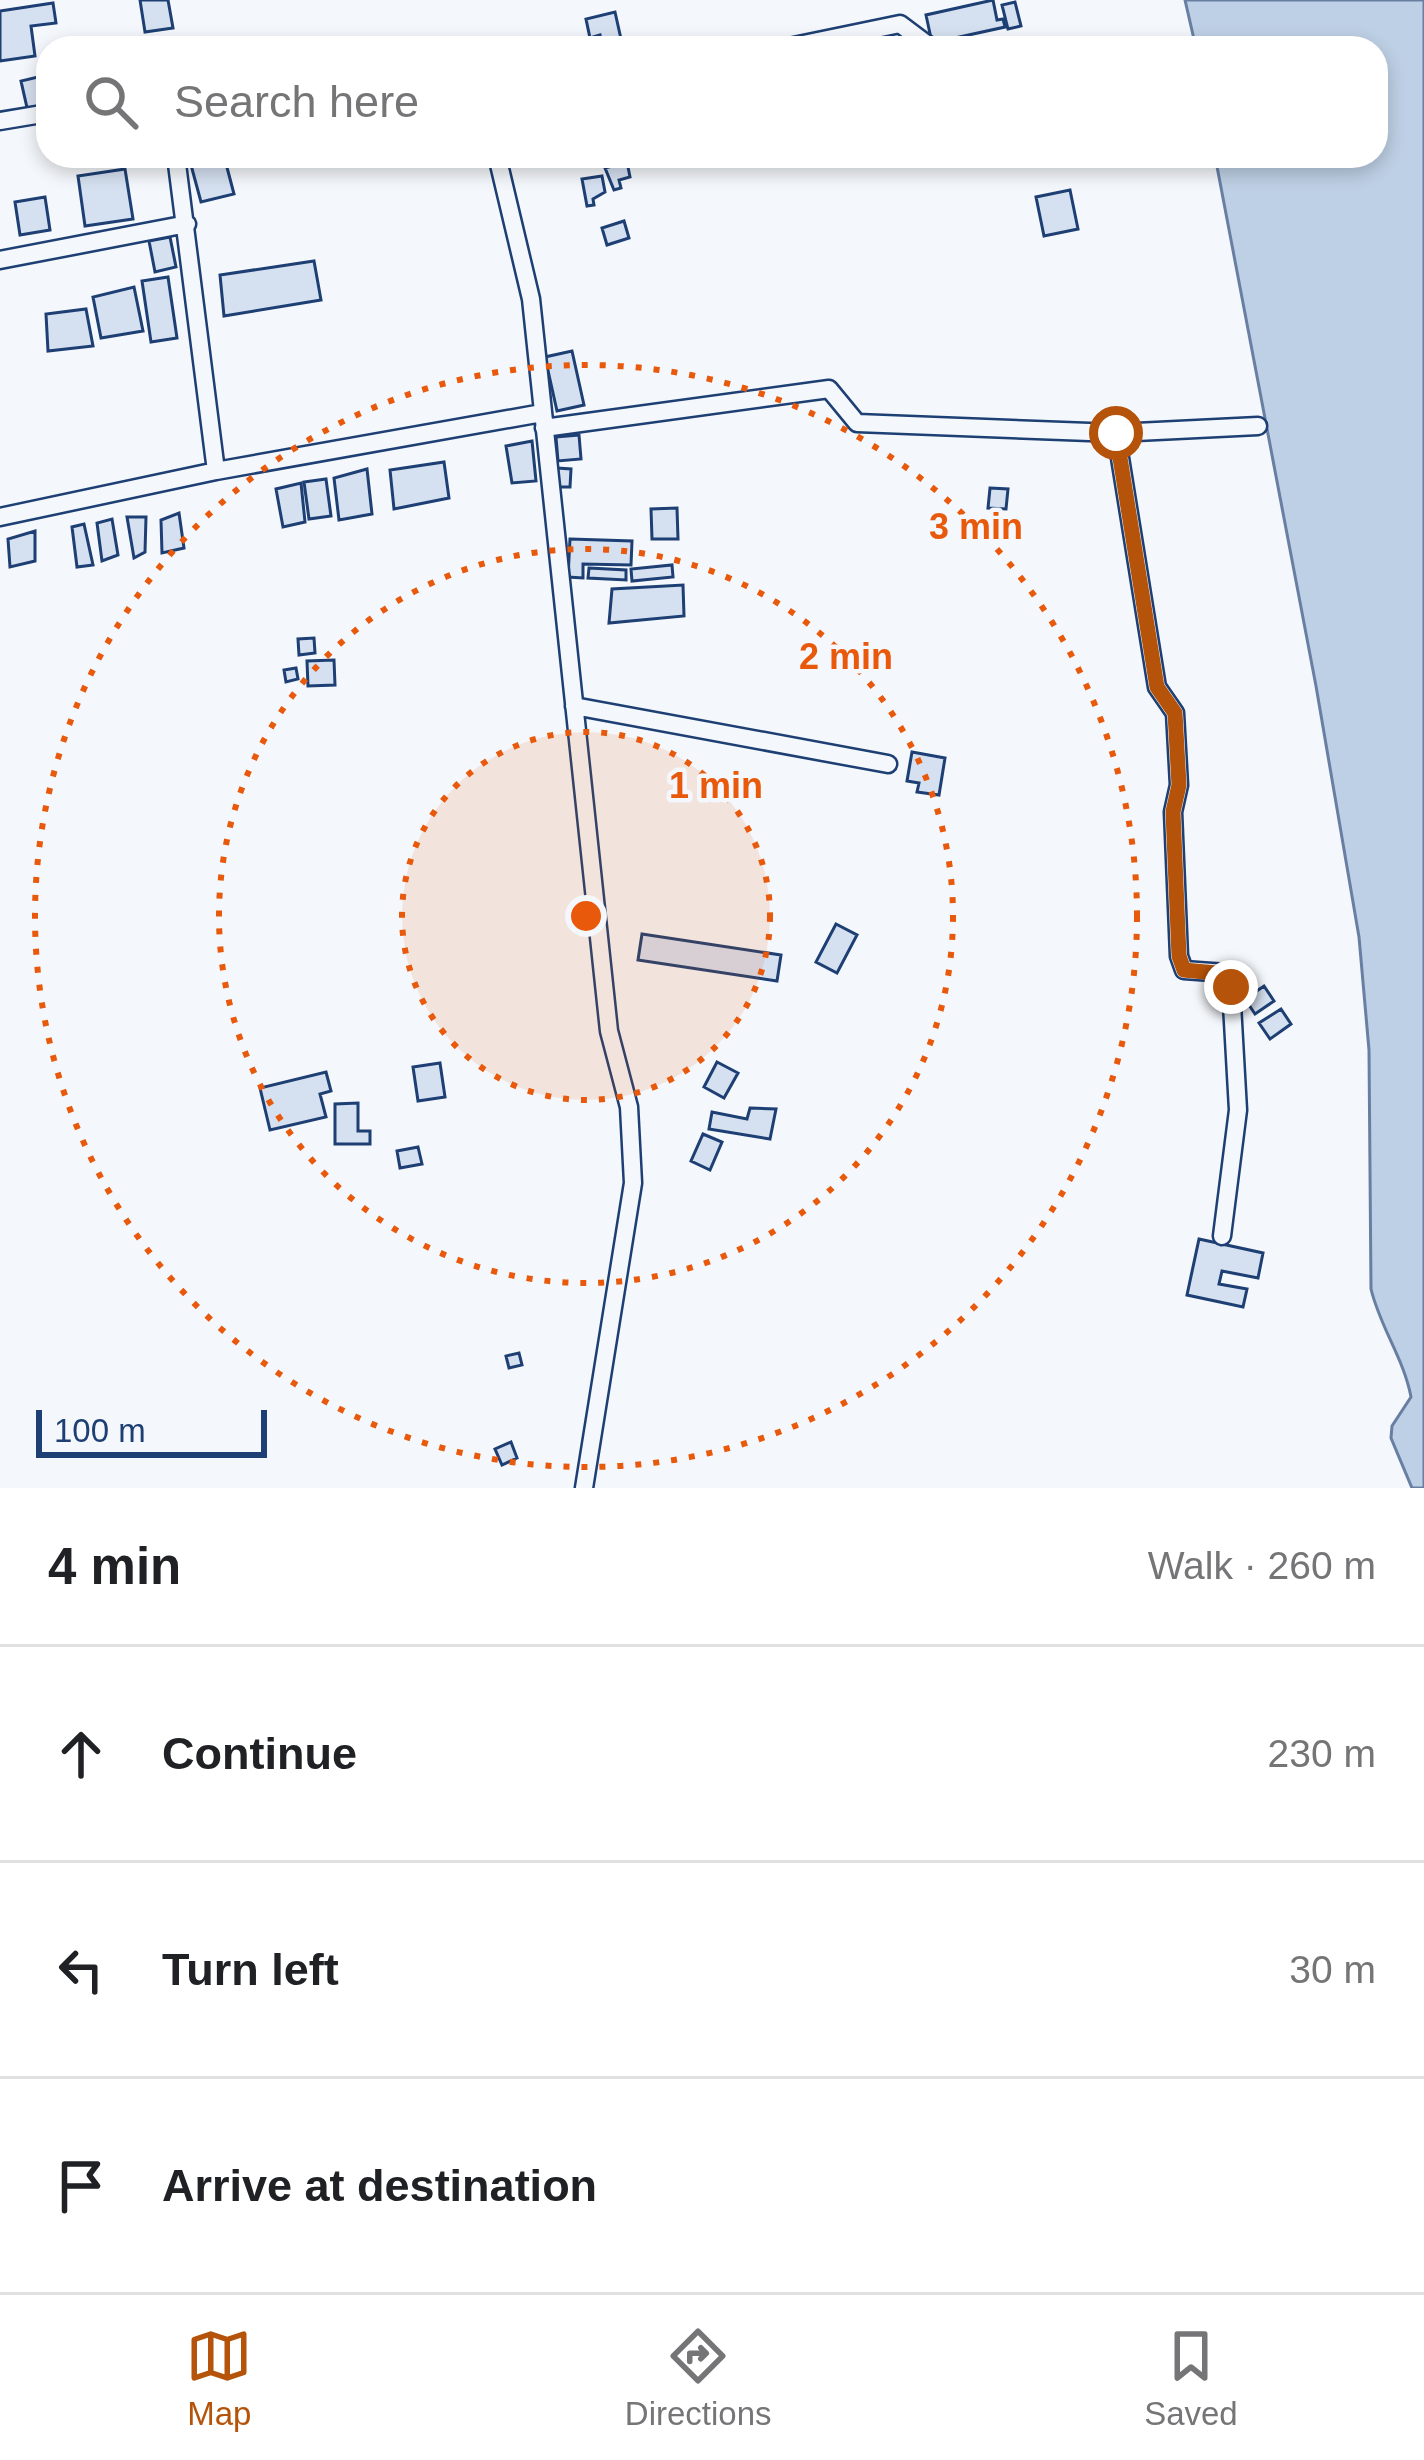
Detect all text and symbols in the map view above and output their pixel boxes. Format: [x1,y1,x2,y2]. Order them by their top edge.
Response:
search box [36,36,1388,168]
icon: search [78,69,144,135]
text: Search here [174,76,419,127]
route start [1089,406,1143,460]
text: 3 min [929,506,1023,547]
text: 2 min [799,636,893,677]
text: 1 min [669,765,763,806]
centre of rings [565,895,607,937]
route end [1204,960,1258,1014]
scale bar [36,1404,267,1457]
text: 100 m [54,1412,146,1449]
text: 4 min [48,1538,181,1595]
text: Walk · 260 m [1148,1544,1376,1587]
icon: ahead [48,1721,114,1787]
text: Continue [162,1728,357,1779]
text: 230 m [1268,1732,1376,1775]
icon: left [48,1937,114,2003]
text: Turn left [162,1944,339,1995]
text: 30 m [1289,1948,1376,1991]
icon: arrive [48,2153,114,2219]
text: Arrive at destination [162,2160,597,2211]
tab: Map [186,2323,252,2433]
tab: Directions [625,2323,772,2433]
tab: Saved [1144,2323,1238,2433]

